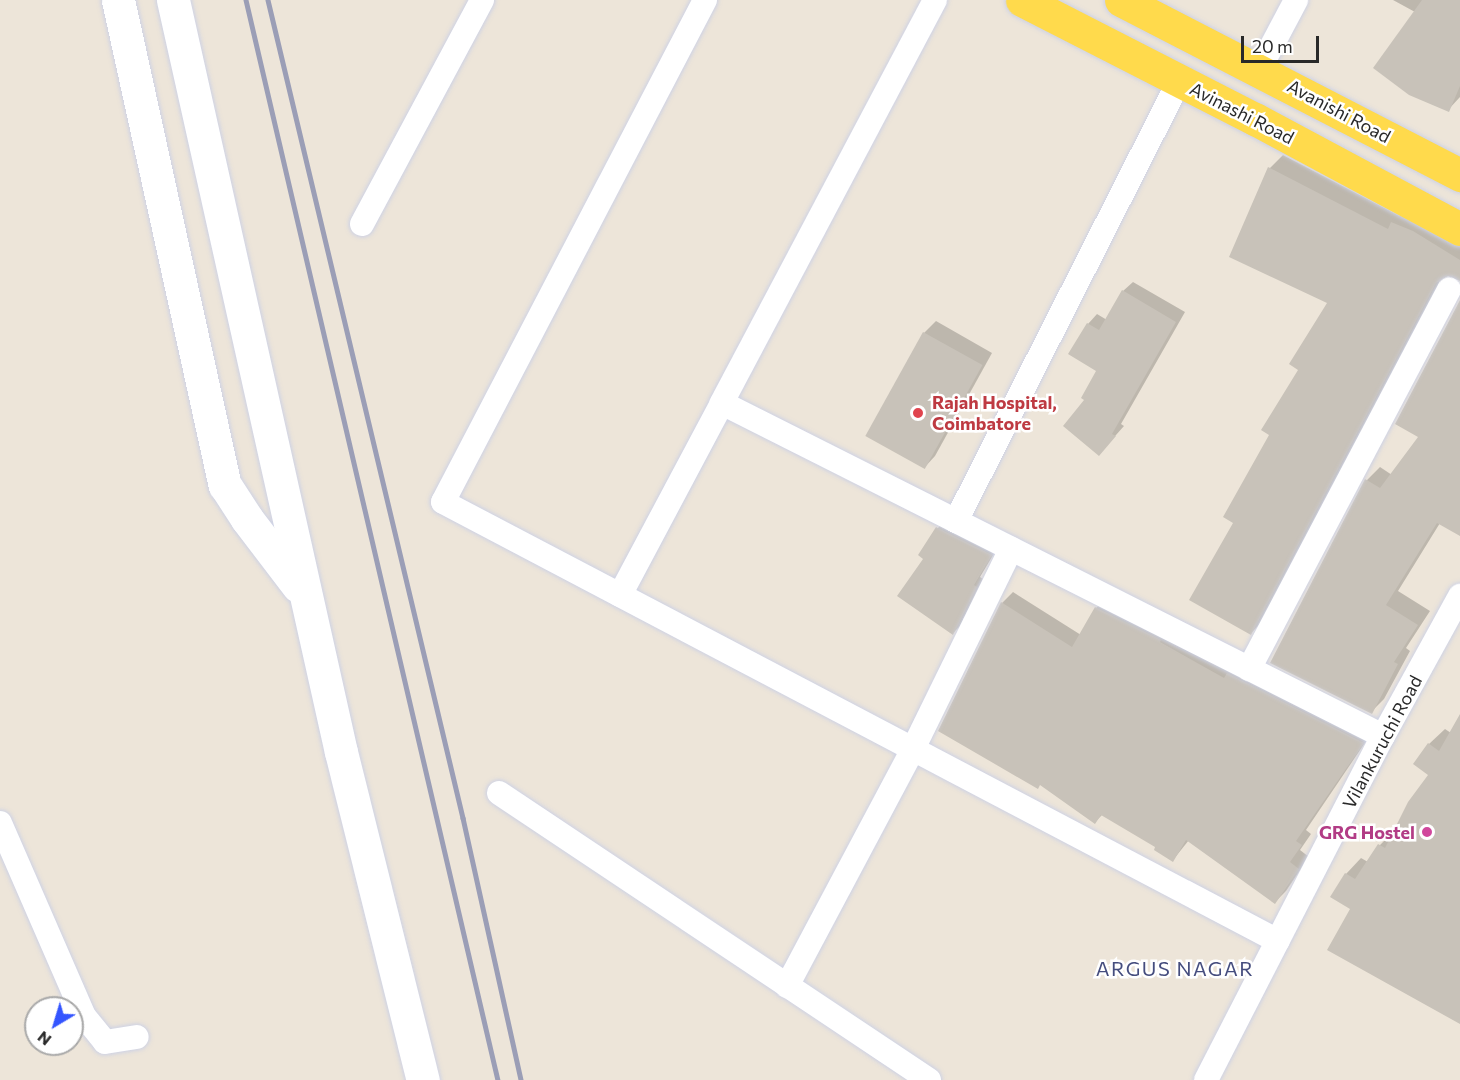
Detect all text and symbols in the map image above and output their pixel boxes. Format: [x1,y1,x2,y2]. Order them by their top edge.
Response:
scale bar [1244,24,1322,62]
text: 20 m [1252,35,1293,57]
street label: Avanishi Road [1284,75,1394,147]
street label: Avinashi Road [1186,78,1298,148]
place label: Rajah Hospital, Coimbatore [932,392,1057,434]
marker: Rajah Hospital, Coimbatore [909,404,927,422]
street label: Vilankuruchi Road [1338,672,1426,812]
place label: GRG Hostel [1319,821,1415,843]
marker: GRG Hostel [1420,825,1434,839]
district label: ARGUS NAGAR [1096,956,1254,980]
north arrow [24,996,84,1056]
text: N [33,1028,54,1050]

